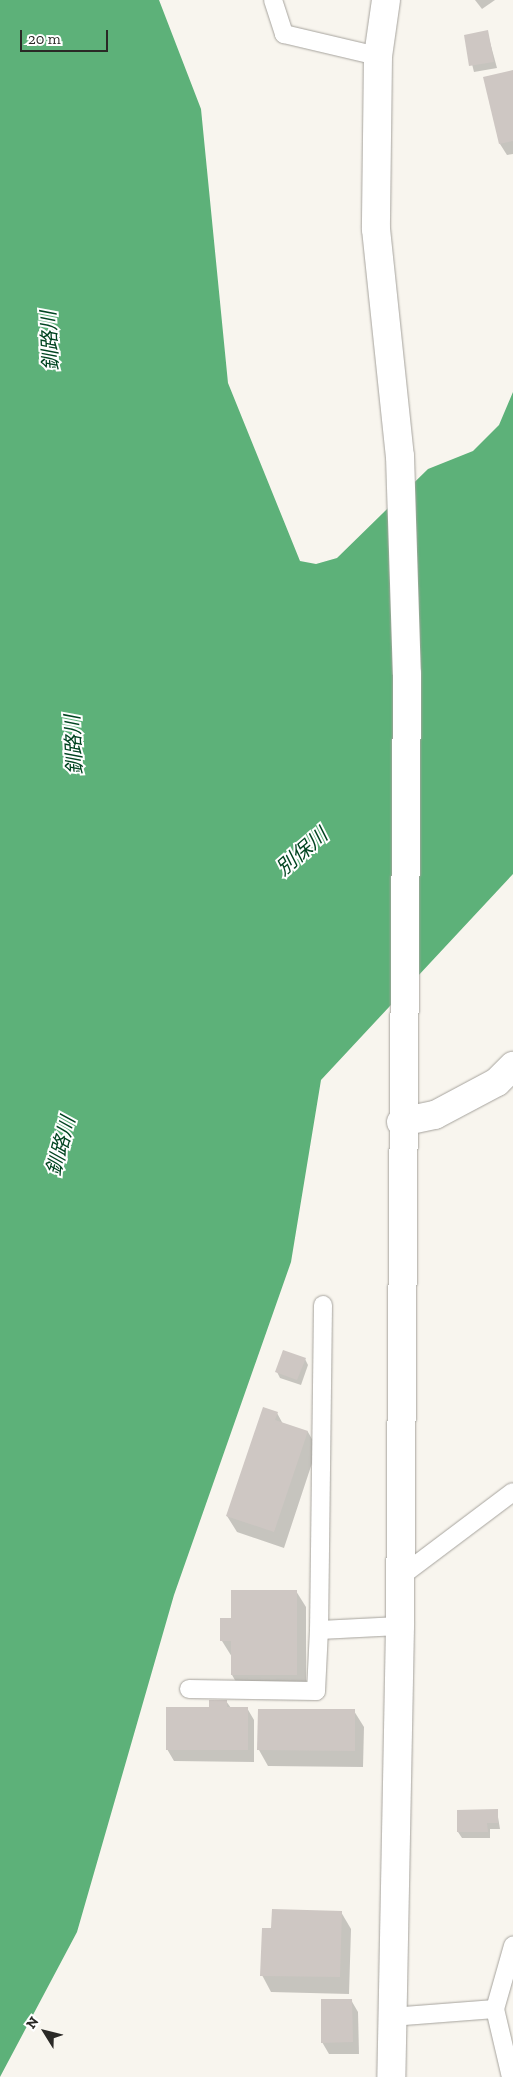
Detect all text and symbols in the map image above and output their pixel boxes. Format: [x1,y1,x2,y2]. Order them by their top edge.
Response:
scale bar [22,20,110,52]
text: 20 m [28,30,61,48]
water label: 釧路川 [36,310,64,372]
water label: 釧路川 [60,714,88,776]
water label: 別保川 [271,823,333,881]
water label: 釧路川 [42,1114,80,1178]
north arrow [20,2007,70,2057]
text: N [22,2014,42,2032]

